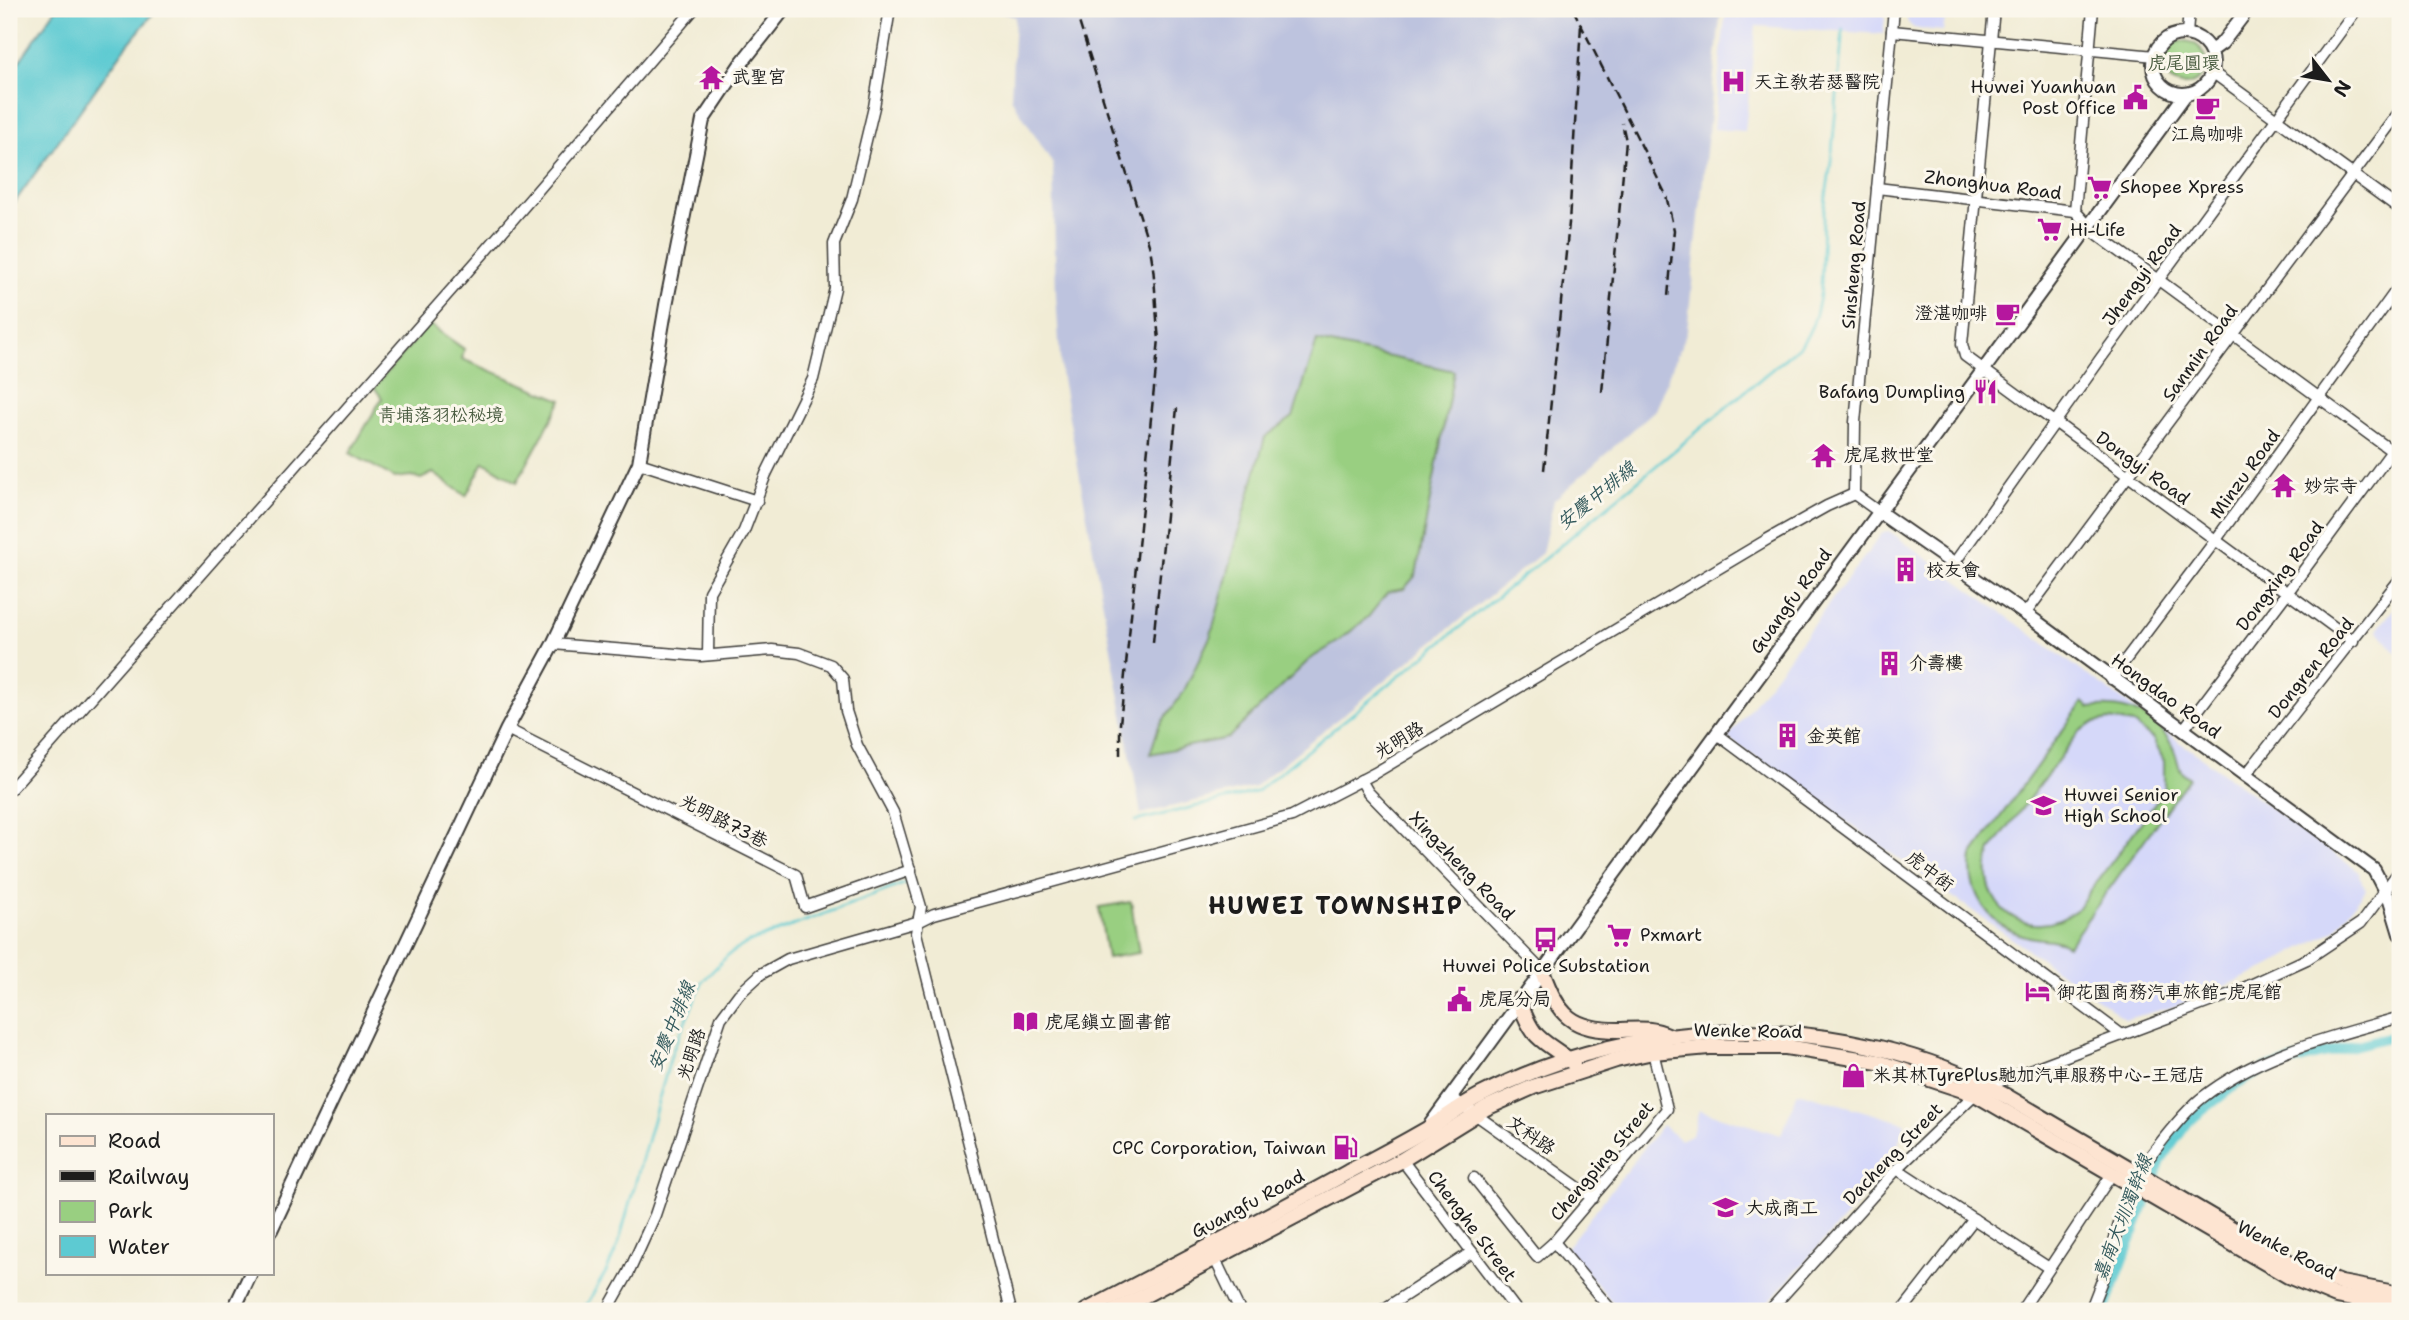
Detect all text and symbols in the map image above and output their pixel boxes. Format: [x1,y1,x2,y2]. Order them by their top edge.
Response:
north arrow [2294,46,2364,116]
park label: 虎尾圓環 [2148,51,2220,75]
temple icon: 武聖宮 [698,63,726,91]
place label: 武聖宮 [732,65,786,89]
hospital icon: 天主教若瑟醫院 [1720,68,1748,96]
place label: 天主教若瑟醫院 [1754,70,1880,94]
place label: Huwei Yuanhuan Post Office [1971,75,2116,120]
text: N [2328,76,2357,101]
public building icon: Huwei Yuanhuan Post Office [2122,83,2150,111]
cafe icon: 江鳥咖啡 [2193,93,2221,121]
place label: 江鳥咖啡 [2171,122,2243,146]
street label: Zhonghua Road [1923,165,2063,205]
supermarket icon: Shopee Xpress [2086,173,2114,201]
place label: Shopee Xpress [2120,175,2244,199]
street label: Sinsheng Road [1836,200,1872,330]
supermarket icon: Hi-Life [2036,216,2064,244]
place label: Hi-Life [2070,218,2126,242]
street label: Jhengyi Road [2097,219,2187,331]
cafe icon: 澄湛咖啡 [1993,299,2021,327]
street label: Sanmin Road [2157,300,2243,406]
place label: 澄湛咖啡 [1915,301,1987,325]
restaurant icon: Bafang Dumpling [1971,378,1999,406]
place label: Bafang Dumpling [1819,380,1965,404]
park label: 青埔落羽松秘境 [378,403,504,427]
street label: Minzu Road [2204,425,2286,523]
street label: Dongyi Road [2091,426,2195,510]
temple icon: 虎尾救世堂 [1810,441,1838,469]
place label: 虎尾救世堂 [1844,443,1934,467]
water label: 安慶中排線 [1552,455,1642,535]
temple icon: 妙宗寺 [2270,472,2298,500]
place label: 妙宗寺 [2304,474,2358,498]
street label: Dongxing Road [2231,516,2329,636]
street label: Guangfu Road [1745,543,1837,659]
building icon: 校友會 [1892,556,1920,584]
place label: 校友會 [1926,558,1980,582]
street label: Dongren Road [2263,612,2359,724]
street label: Hongdao Road [2106,648,2226,744]
building icon: 介壽樓 [1875,649,1903,677]
place label: 介壽樓 [1909,651,1963,675]
street label: 光明路 [1370,716,1428,764]
building icon: 金英館 [1773,722,1801,750]
place label: 金英館 [1807,724,1861,748]
place label: Huwei Senior High School [2064,783,2179,828]
street label: 光明路73巷 [676,789,772,853]
school or university icon: Huwei Senior High School [2030,791,2058,819]
street label: Xingzheng Road [1404,806,1520,926]
street label: 虎中街 [1901,845,1959,897]
district label: HUWEI TOWNSHIP [1208,890,1464,922]
supermarket icon: Pxmart [1606,921,1634,949]
place label: Pxmart [1640,923,1702,947]
bus stop icon: Huwei Police Substation [1532,925,1560,953]
place label: Huwei Police Substation [1442,954,1650,978]
water label: 安慶中排線 [642,977,701,1075]
hotel icon: 御花園商務汽車旅館-虎尾館 [2023,978,2051,1006]
place label: 御花園商務汽車旅館-虎尾館 [2057,980,2282,1004]
public building icon: 虎尾分局 [1445,985,1473,1013]
place label: 虎尾分局 [1479,987,1551,1011]
library icon: 虎尾鎮立圖書館 [1011,1008,1039,1036]
place label: 虎尾鎮立圖書館 [1045,1010,1171,1034]
street label: Wenke Road [1693,1018,1803,1044]
street label: 光明路 [671,1025,711,1083]
shop icon: 米其林TyrePlus馳加汽車服務中心-王冠店 [1839,1061,1867,1089]
place label: 米其林TyrePlus馳加汽車服務中心-王冠店 [1873,1063,2205,1087]
street label: Chengping Street [1545,1096,1659,1226]
street label: Dacheng Street [1838,1098,1948,1210]
street label: 文科路 [1502,1110,1560,1160]
legend [46,1114,273,1274]
text: Road [108,1127,161,1155]
fuel station icon: CPC Corporation, Taiwan [1332,1134,1360,1162]
place label: CPC Corporation, Taiwan [1112,1136,1326,1160]
water label: 嘉南大圳濁幹線 [2087,1150,2158,1284]
text: Railway [108,1163,190,1191]
street label: Guangfu Road [1187,1164,1309,1244]
street label: Chenghe Street [1422,1165,1522,1287]
school or university icon: 大成商工 [1712,1194,1740,1222]
place label: 大成商工 [1746,1196,1818,1220]
text: Park [108,1197,153,1225]
street label: Wenke Road [2233,1215,2341,1285]
text: Water [108,1233,170,1261]

